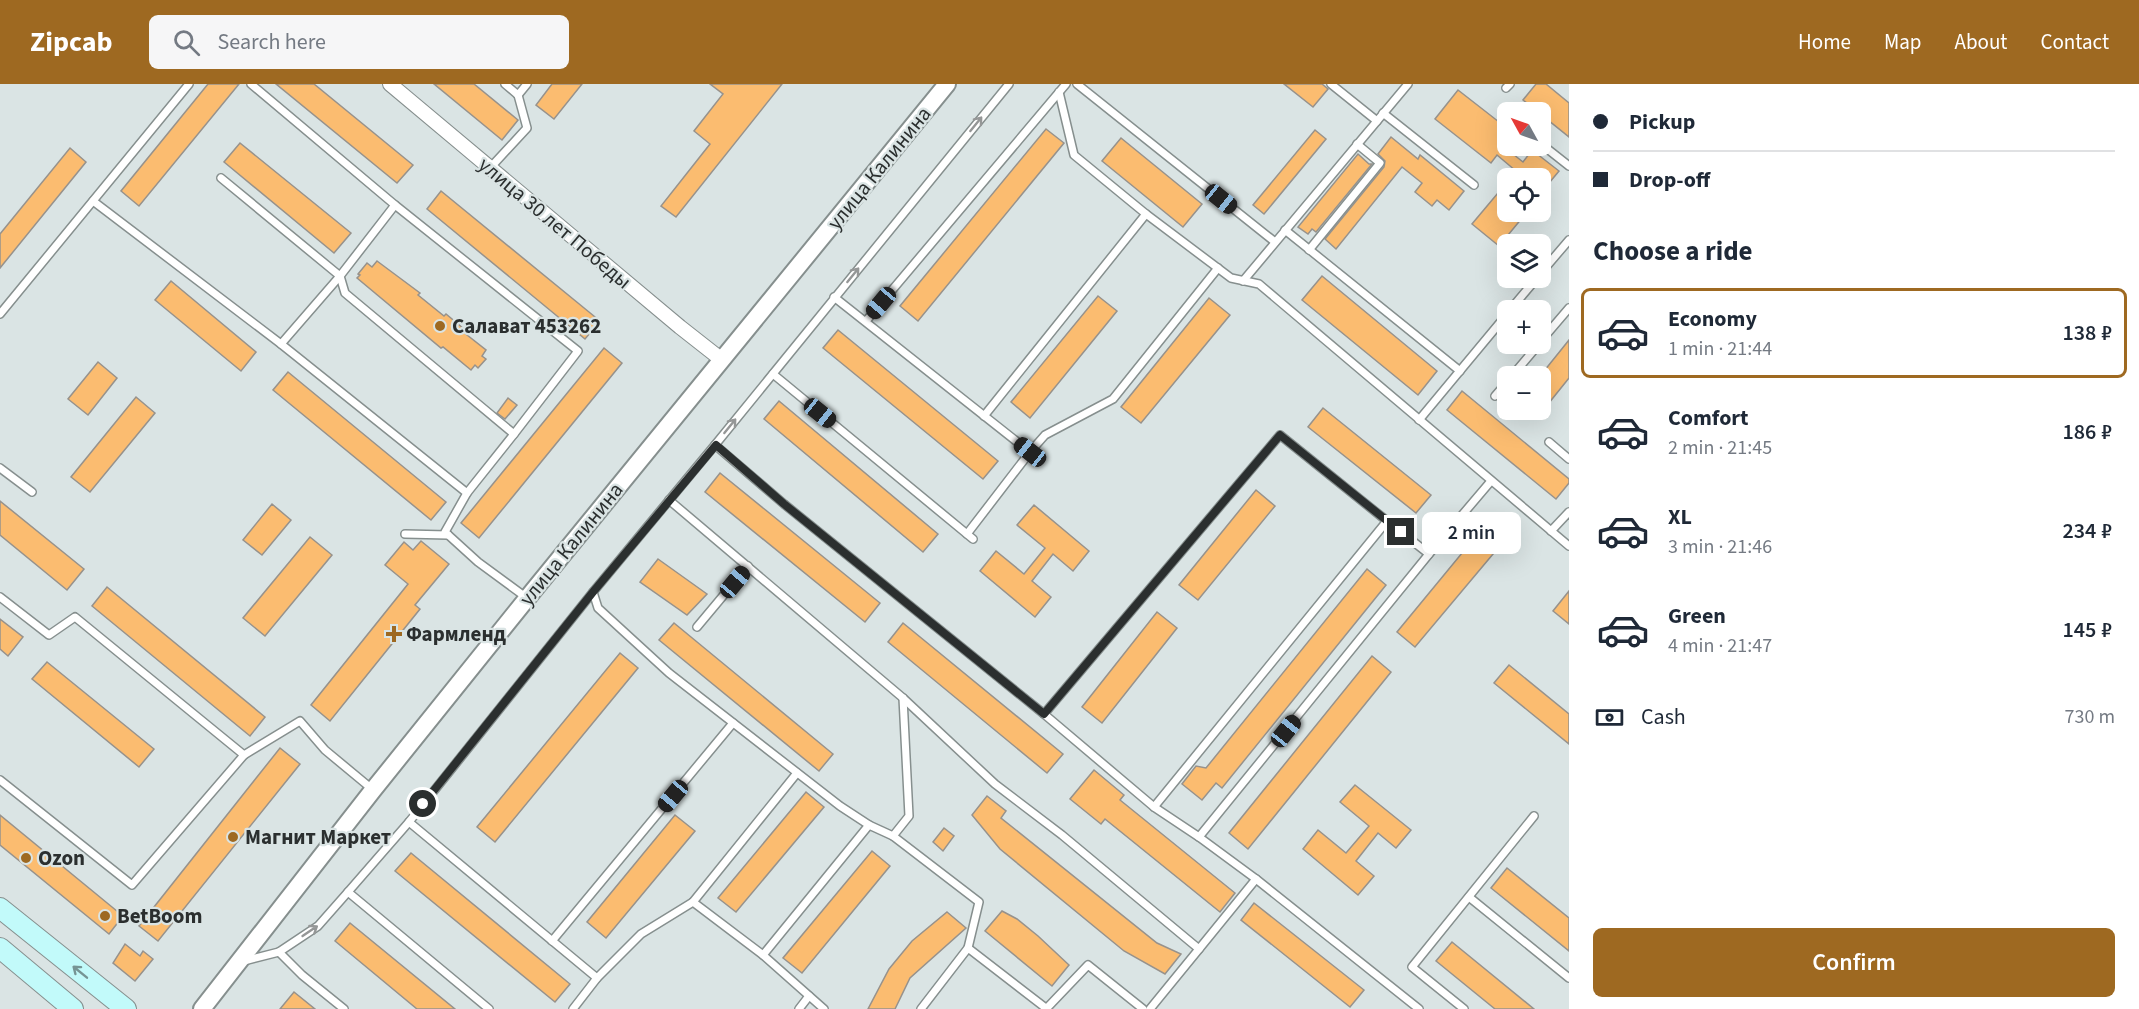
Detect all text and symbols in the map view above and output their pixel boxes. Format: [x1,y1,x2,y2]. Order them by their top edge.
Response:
search box [149,15,569,69]
text: Zipcab [30,22,113,62]
icon: search [170,26,203,59]
text: Search here [218,26,326,58]
text: Home [1798,27,1851,57]
text: Map [1884,27,1922,57]
text: About [1955,27,2007,57]
text: Contact [2040,27,2109,57]
street label: улица Калинина [820,100,938,236]
north arrow [1497,102,1551,156]
map controls [1497,102,1551,420]
text: Pickup [1629,106,1695,138]
one-way arrow [969,116,982,132]
street label: улица 30 лет Победы [472,150,638,296]
text: Drop-off [1629,164,1710,196]
button: locate [1497,168,1551,222]
car [1201,181,1241,217]
text: Choose a ride [1593,232,1753,271]
button: layers [1497,234,1551,288]
one-way arrow [846,267,859,283]
car [863,283,899,323]
button: + [1497,300,1551,354]
text: Economy [1668,303,1757,335]
icon: car [1596,306,1650,360]
place label: Салават 453262 [452,311,601,341]
text: 138 ₽ [2062,317,2112,349]
marker: Салават 453262 [433,319,447,333]
text: 1 min · 21:44 [1668,335,1772,363]
button: − [1497,366,1551,420]
car [800,395,840,431]
text: Comfort [1668,402,1749,434]
icon: car [1596,405,1650,459]
text: 186 ₽ [2062,416,2112,448]
one-way arrow [724,419,737,435]
car [1010,434,1050,470]
text: 2 min · 21:45 [1668,434,1772,462]
street label: улица Калинина [512,476,630,612]
text: XL [1668,501,1692,533]
icon: car [1596,504,1650,558]
callout: 2 min [1422,511,1521,553]
text: 234 ₽ [2062,515,2112,547]
route end [1387,518,1414,545]
text: 2 min [1448,519,1495,547]
text: 3 min · 21:46 [1668,533,1772,561]
car [717,562,753,602]
text: Green [1668,600,1726,632]
icon: car [1596,603,1650,657]
text: 145 ₽ [2062,614,2112,646]
place label: Фармленд [406,619,507,649]
marker: Фармленд [387,627,401,641]
text: 4 min · 21:47 [1668,632,1772,660]
icon: cash [1593,701,1626,734]
text: Cash [1641,701,1686,733]
text: 730 m [2065,703,2115,731]
car [1268,711,1304,751]
car [655,776,691,816]
route start [409,790,436,817]
place label: Магнит Маркет [245,822,391,852]
marker: Магнит Маркет [226,830,240,844]
place label: Ozon [38,843,85,873]
marker: Ozon [19,851,33,865]
place label: BetBoom [117,901,202,931]
marker: BetBoom [98,909,112,923]
one-way arrow [302,925,318,937]
button: Confirm [1593,928,2115,997]
one-way arrow [72,966,88,979]

